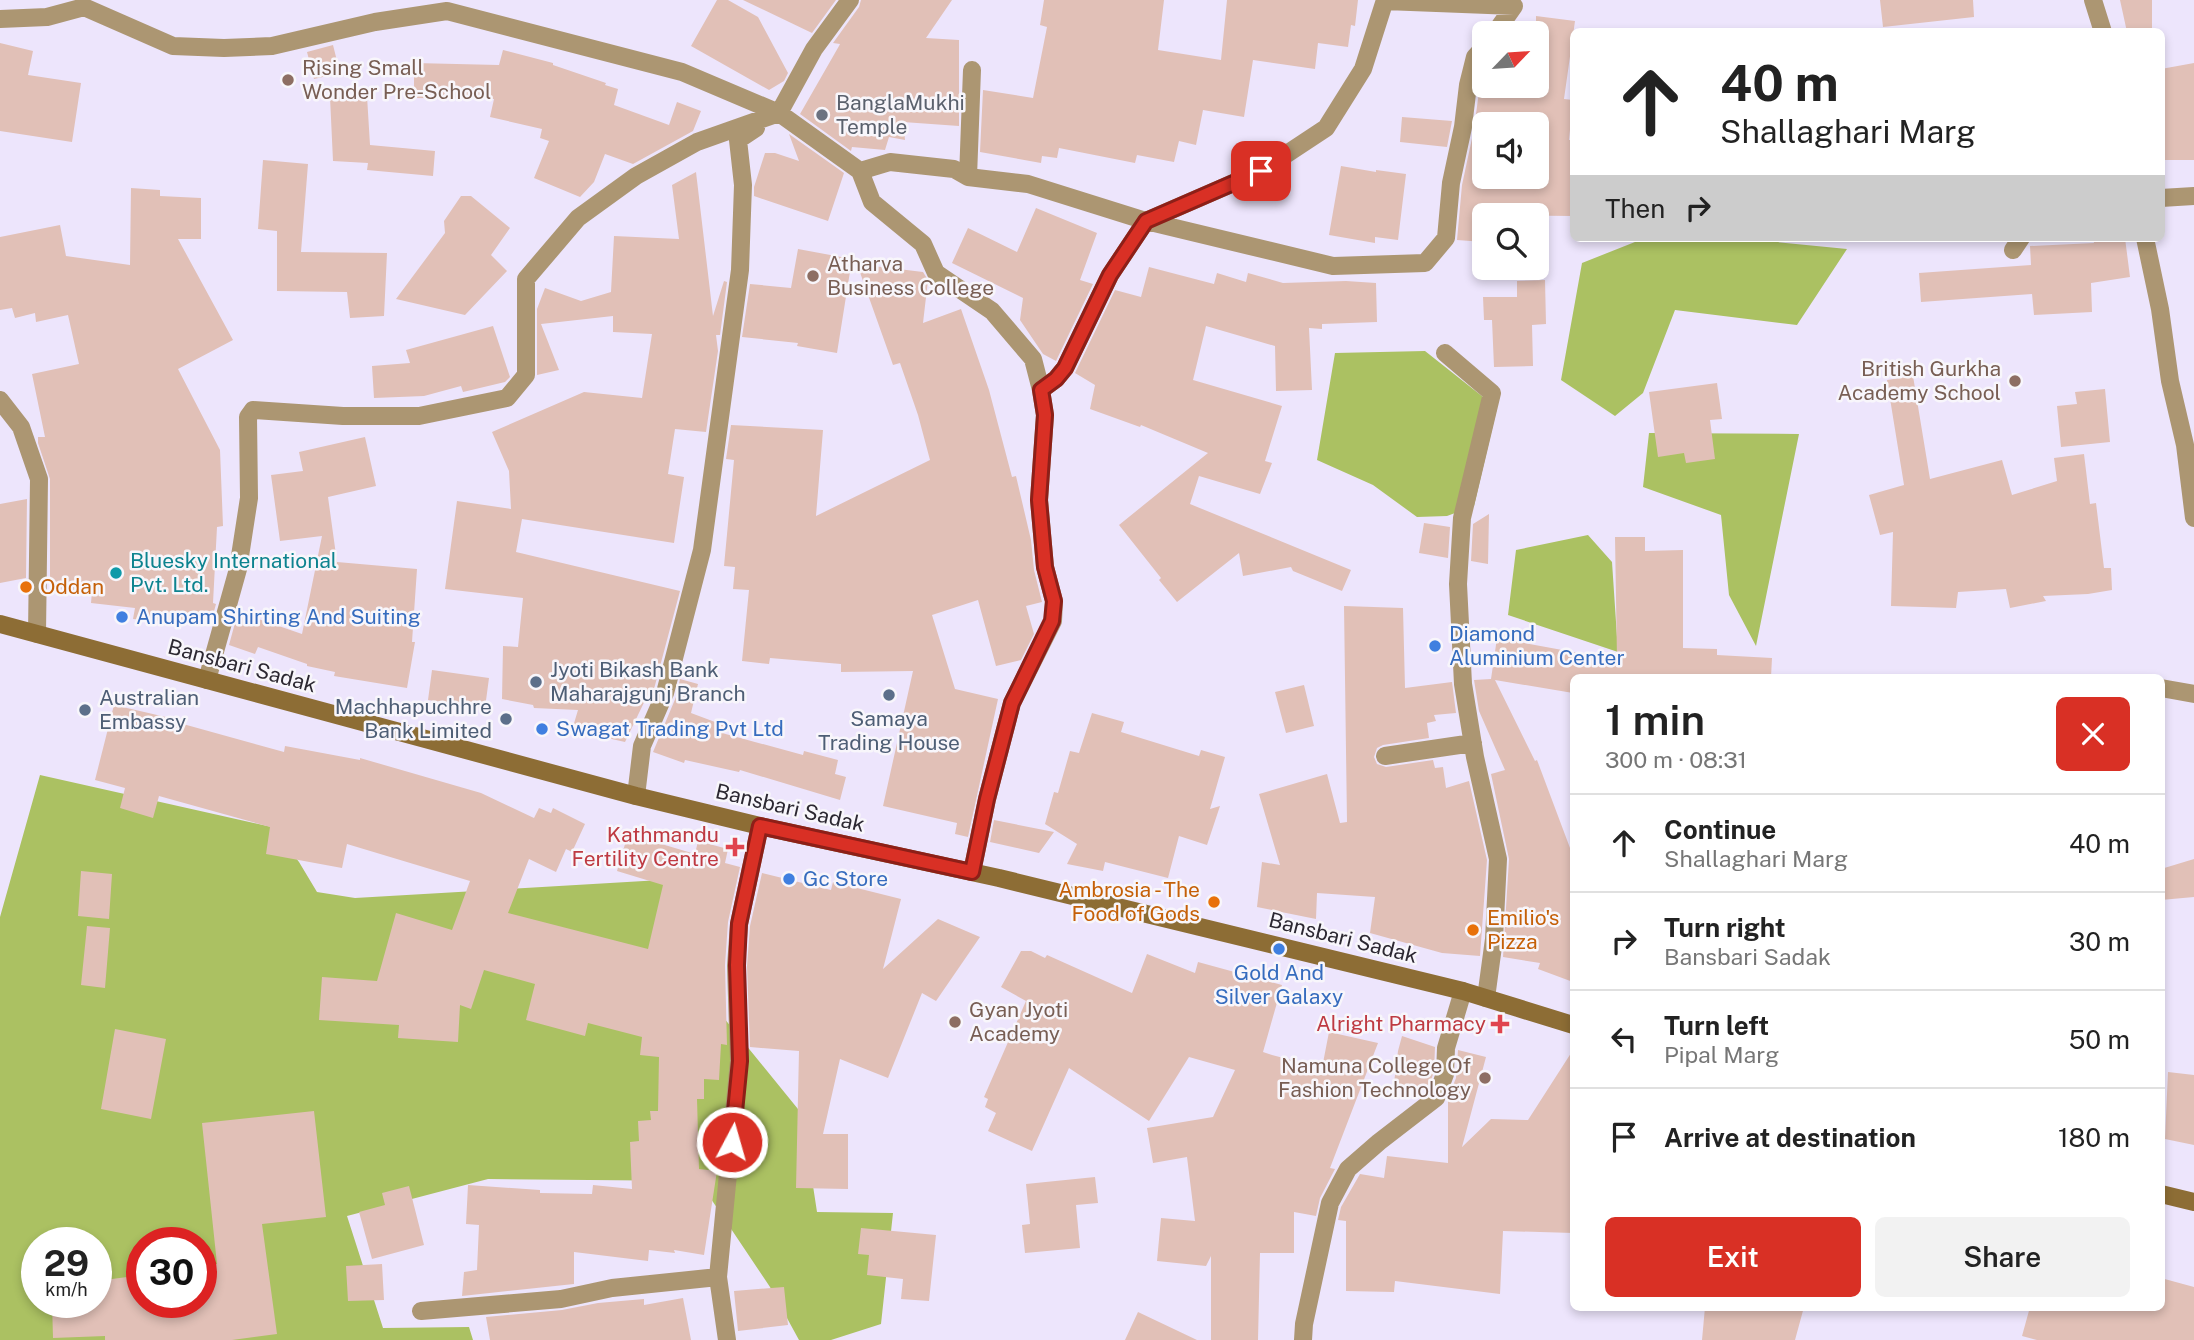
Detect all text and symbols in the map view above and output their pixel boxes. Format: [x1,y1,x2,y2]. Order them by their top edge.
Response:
north arrow [1472,21,1549,98]
map controls [1472,21,1549,280]
text: 40 m [1720,54,1839,112]
place label: Rising Small Wonder Pre-School [302,55,491,104]
icon: ahead [1605,56,1696,147]
marker: Rising Small Wonder Pre-School [280,72,296,88]
place label: BanglaMukhi Temple [836,90,965,139]
marker: BanglaMukhi Temple [814,107,830,123]
button: sound [1472,112,1549,189]
text: Shallaghari Marg [1720,113,1976,150]
pin [1231,141,1291,201]
icon: arrive [1242,152,1280,190]
icon: right [1679,189,1717,227]
text: Then [1605,193,1665,224]
button: search [1472,203,1549,280]
place label: Atharva Business College [827,251,994,300]
marker: Atharva Business College [805,268,821,284]
place label: British Gurkha Academy School [1837,356,2001,405]
marker: British Gurkha Academy School [2007,373,2023,389]
place label: Bluesky International Pvt. Ltd. [130,548,337,597]
marker: Bluesky International Pvt. Ltd. [108,565,124,581]
place label: Oddan [40,574,104,599]
marker: Oddan [18,579,34,595]
place label: Anupam Shirting And Suiting [136,604,421,629]
marker: Anupam Shirting And Suiting [114,609,130,625]
place label: Diamond Aluminium Center [1449,621,1625,670]
street label: Bansbari Sadak [165,634,319,697]
marker: Diamond Aluminium Center [1427,638,1443,654]
place label: Jyoti Bikash Bank Maharajgunj Branch [550,657,746,706]
marker: Jyoti Bikash Bank Maharajgunj Branch [528,674,544,690]
place label: Australian Embassy [99,685,199,734]
marker: Samaya Trading House [881,687,897,703]
place label: Machhapuchhre Bank Limited [335,694,492,743]
text: 1 min [1605,695,1705,744]
button: close [2056,697,2130,771]
marker: Australian Embassy [77,702,93,718]
place label: Samaya Trading House [818,706,960,755]
marker: Machhapuchhre Bank Limited [498,711,514,727]
place label: Swagat Trading Pvt Ltd [556,716,784,741]
marker: Swagat Trading Pvt Ltd [534,721,550,737]
text: 300 m · 08:31 [1605,746,1747,773]
street label: Bansbari Sadak [713,778,867,837]
text: Continue [1664,814,1776,845]
place label: Kathmandu Fertility Centre [572,822,719,871]
icon: ahead [1605,824,1643,862]
text: 40 m [2069,828,2130,859]
marker: Kathmandu Fertility Centre [725,837,745,857]
text: Shallaghari Marg [1664,845,1848,872]
place label: Gc Store [803,866,888,891]
marker: Gc Store [781,871,797,887]
place label: Ambrosia - The Food of Gods [1058,877,1200,926]
marker: Ambrosia - The Food of Gods [1206,894,1222,910]
place label: Emilio's Pizza [1487,905,1559,954]
street label: Bansbari Sadak [1266,907,1420,968]
text: Turn right [1664,912,1786,943]
marker: Emilio's Pizza [1465,922,1481,938]
icon: right [1605,922,1643,960]
text: 30 m [2069,926,2130,957]
marker: Gold And Silver Galaxy [1271,941,1287,957]
text: Bansbari Sadak [1664,943,1831,970]
place label: Gold And Silver Galaxy [1215,960,1343,1009]
place label: Gyan Jyoti Academy [969,997,1068,1046]
text: Turn left [1664,1010,1769,1041]
place label: Alright Pharmacy [1316,1011,1486,1036]
marker: Gyan Jyoti Academy [947,1014,963,1030]
marker: Alright Pharmacy [1492,1016,1508,1032]
icon: left [1605,1020,1643,1058]
text: 50 m [2069,1024,2130,1055]
text: Pipal Marg [1664,1041,1779,1068]
place label: Namuna College Of Fashion Technology [1278,1053,1471,1102]
marker: Namuna College Of Fashion Technology [1477,1070,1493,1086]
position arrow [695,1105,769,1179]
icon: arrive [1605,1118,1643,1156]
text: Arrive at destination [1664,1122,1916,1153]
text: 180 m [2058,1122,2130,1153]
button: Exit [1605,1217,1861,1297]
button: Share [1875,1217,2130,1297]
speed limit sign: 30 [126,1227,217,1318]
text: 29 [44,1243,89,1284]
text: km/h [45,1279,88,1300]

